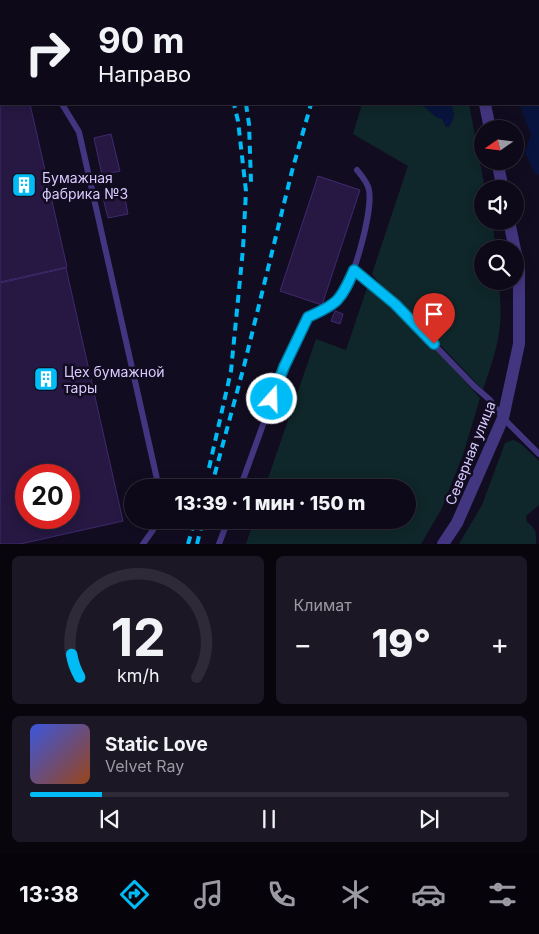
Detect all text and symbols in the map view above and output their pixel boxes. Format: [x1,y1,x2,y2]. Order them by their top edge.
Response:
text: 90 m [98,19,185,61]
icon: right [15,20,80,85]
text: Направо [98,61,191,87]
north arrow [474,120,524,170]
map controls [474,120,524,290]
place label: Бумажная фабрика №3 [42,169,128,202]
building icon: Бумажная фабрика №3 [11,172,37,198]
button: sound [474,180,524,230]
button: search [474,240,524,290]
pin [413,293,455,344]
icon: arrive [420,300,448,328]
place label: Цех бумажной тары [64,363,165,396]
building icon: Цех бумажной тары [33,366,59,392]
position arrow [245,372,297,424]
street label: Северная улица [441,399,499,507]
speed limit sign: 20 [15,464,80,529]
text: 13:39 · 1 мин · 150 m [175,492,365,515]
text: Климат [294,595,352,615]
text: 12 [110,606,165,669]
text: 19° [372,620,431,666]
text: − [294,627,312,661]
text: + [490,627,509,661]
text: km/h [117,665,159,686]
text: Static Love [105,733,208,756]
text: Velvet Ray [105,756,184,776]
icon: previous [96,805,124,833]
icon: pause [255,805,283,833]
icon: next [415,805,443,833]
icon: directions [117,877,152,912]
icon: music [191,877,226,912]
icon: phone [264,877,299,912]
icon: climate [338,877,373,912]
icon: car [411,877,446,912]
icon: filters [485,877,520,912]
text: 13:38 [19,881,79,907]

